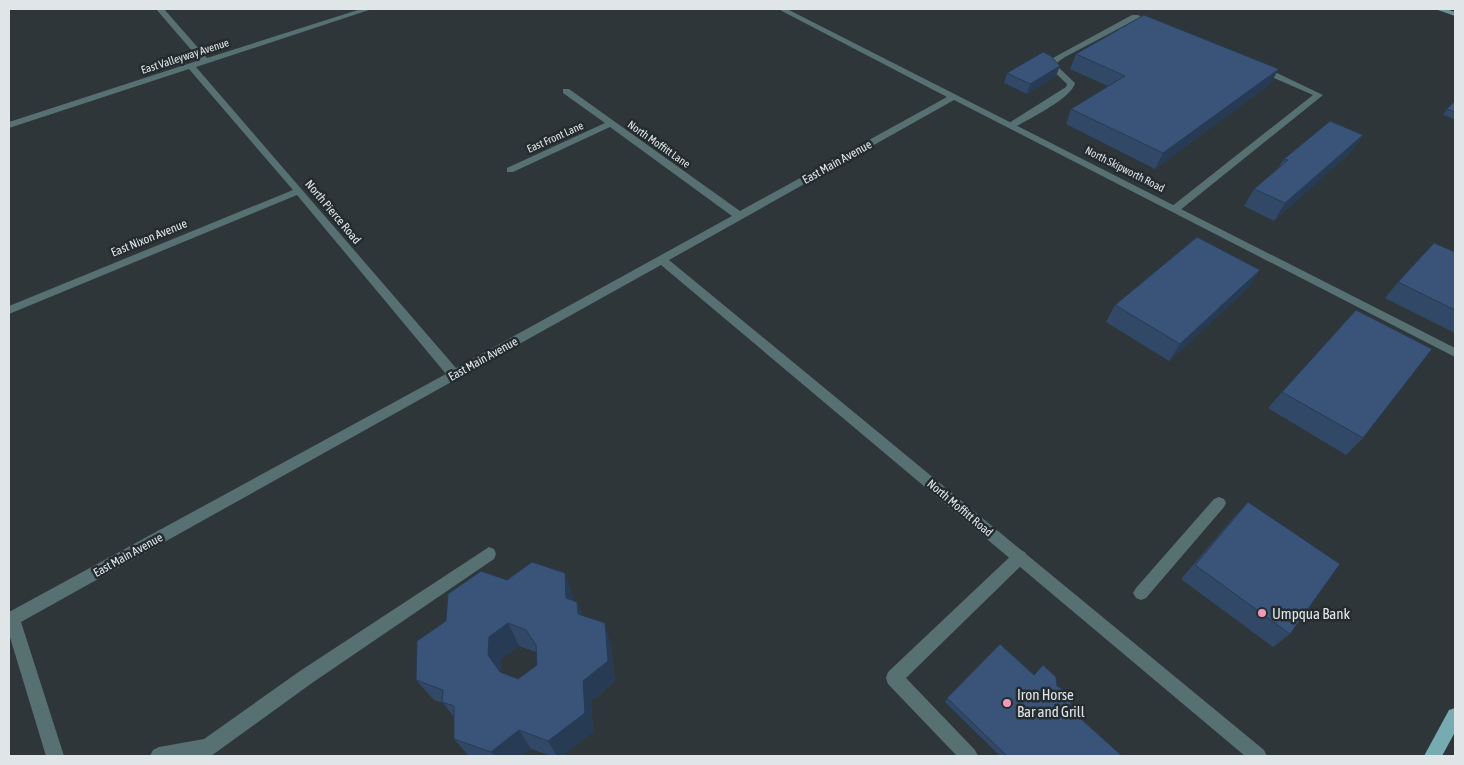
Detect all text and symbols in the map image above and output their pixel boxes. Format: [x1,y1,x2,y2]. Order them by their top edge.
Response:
street label: East Valleyway Avenue [140,36,230,76]
street label: North Moffitt Lane [625,118,693,170]
street label: East Front Lane [525,119,585,155]
street label: East Main Avenue [800,137,874,187]
street label: North Skipworth Road [1083,144,1167,194]
street label: North Pierce Road [302,177,364,247]
street label: East Nixon Avenue [109,216,189,260]
street label: East Main Avenue [446,334,520,384]
street label: North Moffitt Road [924,476,996,540]
street label: East Main Avenue [91,530,165,580]
place label: Umpqua Bank [1272,605,1351,622]
marker: Umpqua Bank [1256,607,1268,619]
place label: Iron Horse Bar and Grill [1017,686,1085,720]
marker: Iron Horse Bar and Grill [1001,697,1013,709]

